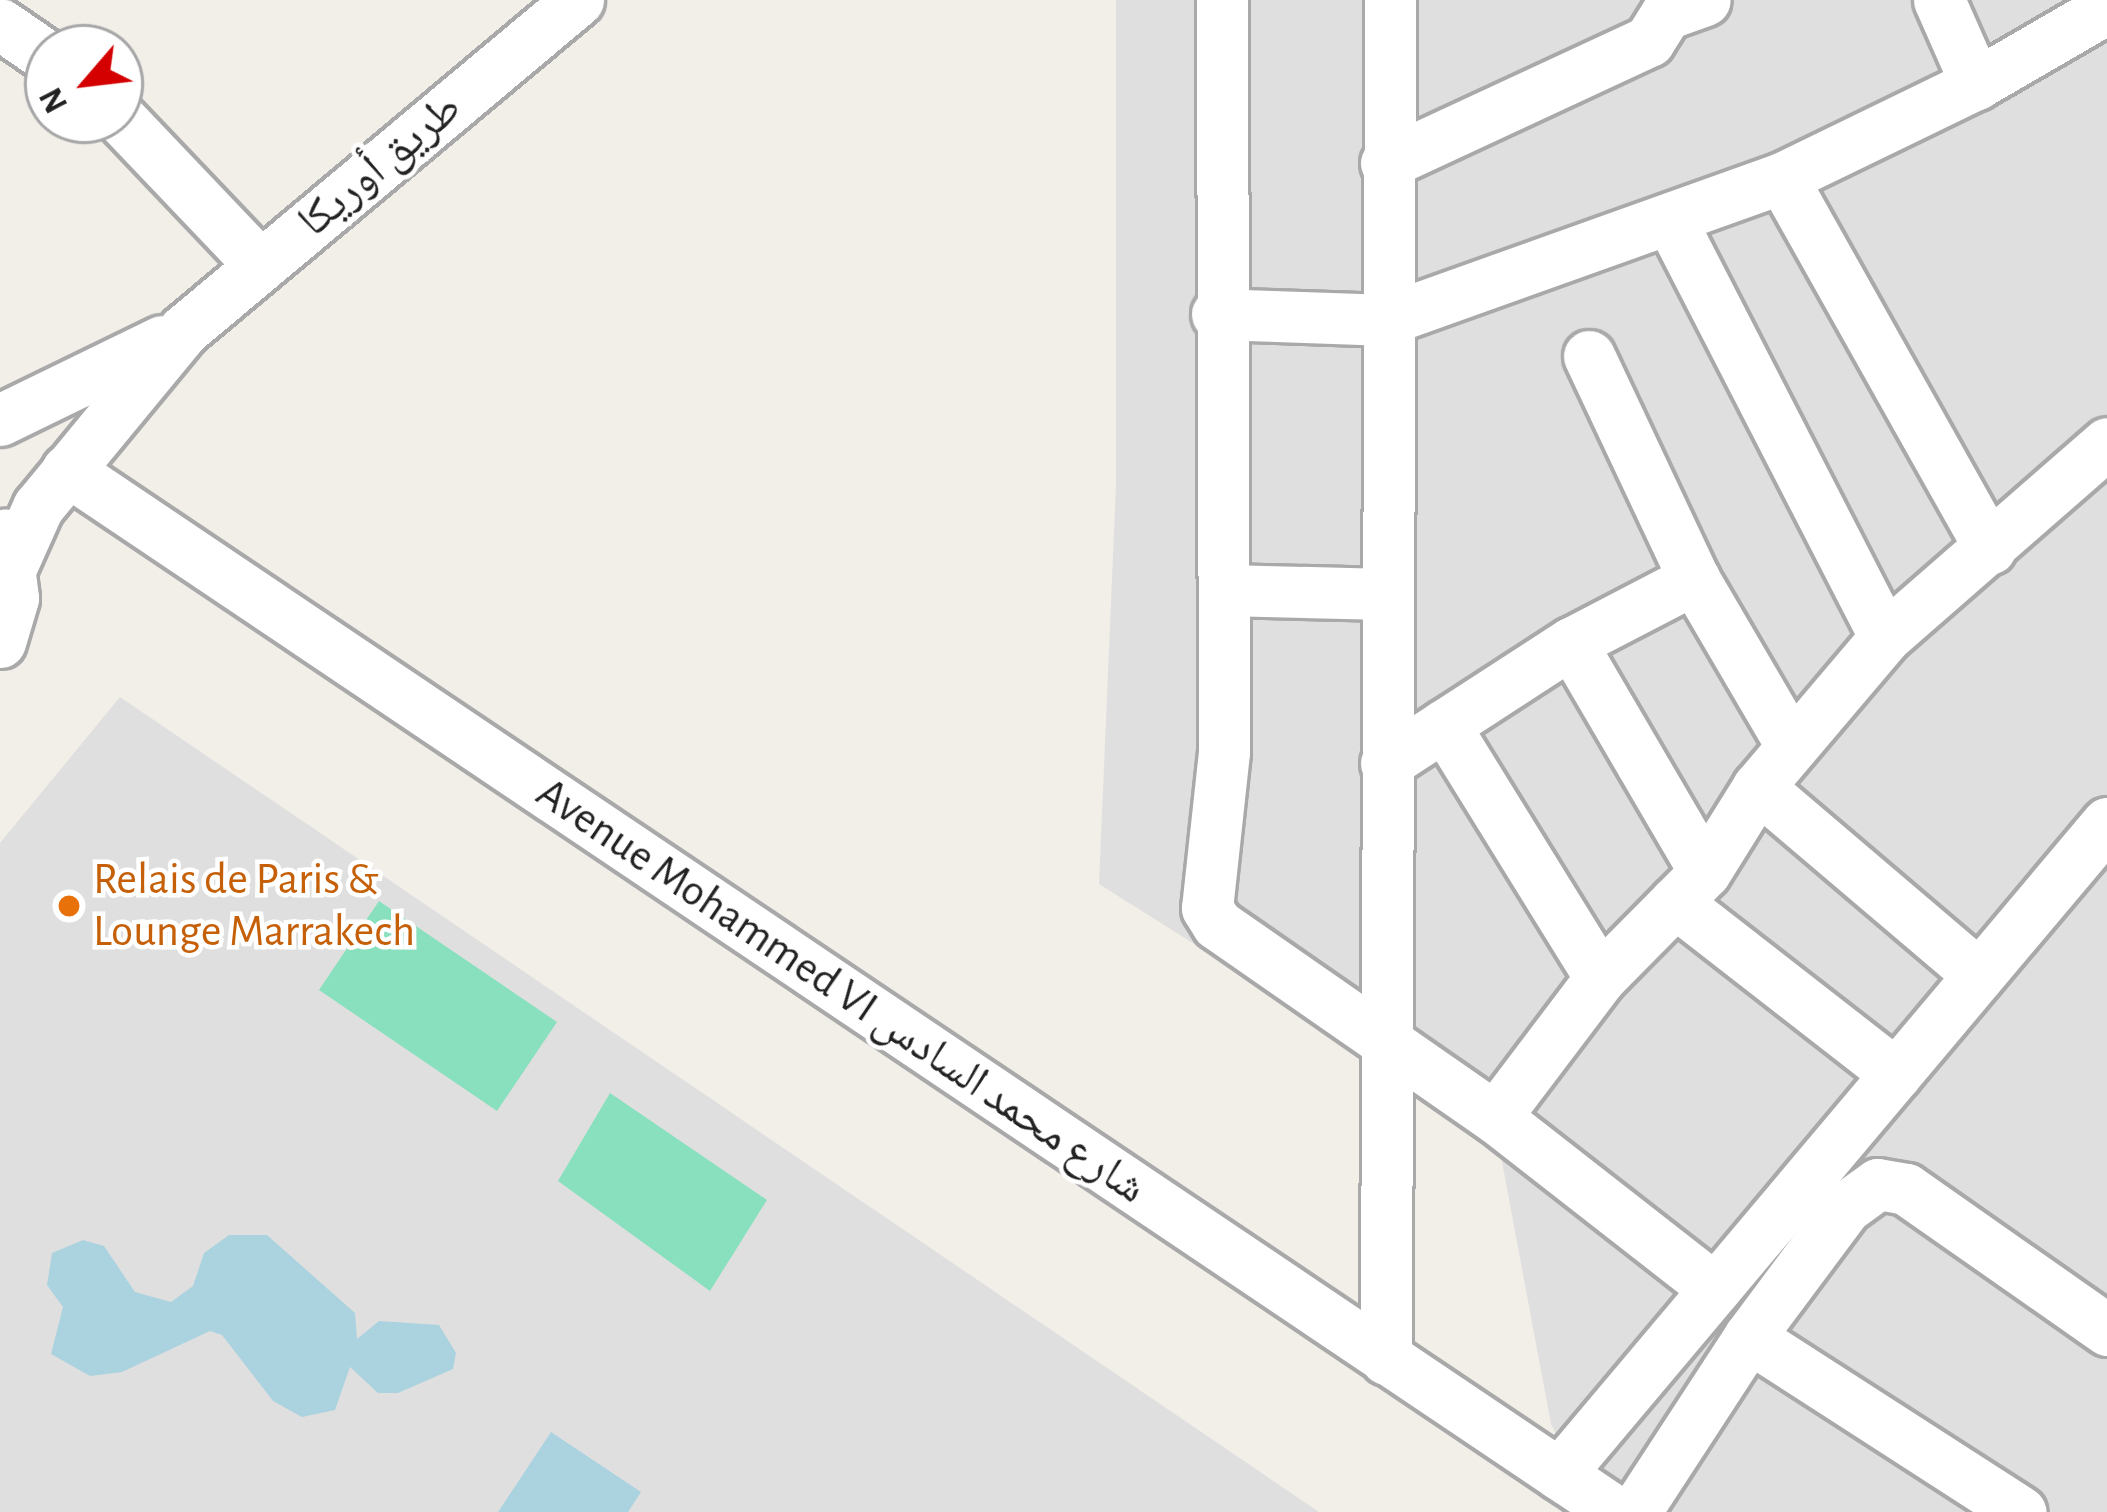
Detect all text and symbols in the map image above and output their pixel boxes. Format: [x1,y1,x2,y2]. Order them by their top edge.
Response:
north arrow [24,24,144,144]
street label: طريق أوريكا [287,81,473,249]
text: N [34,82,74,118]
street label: Avenue Mohammed VI شارع محمد السادس [526,766,1156,1216]
place label: Relais de Paris & Lounge Marrakech [93,853,415,959]
marker: Relais de Paris & Lounge Marrakech [56,893,82,919]

